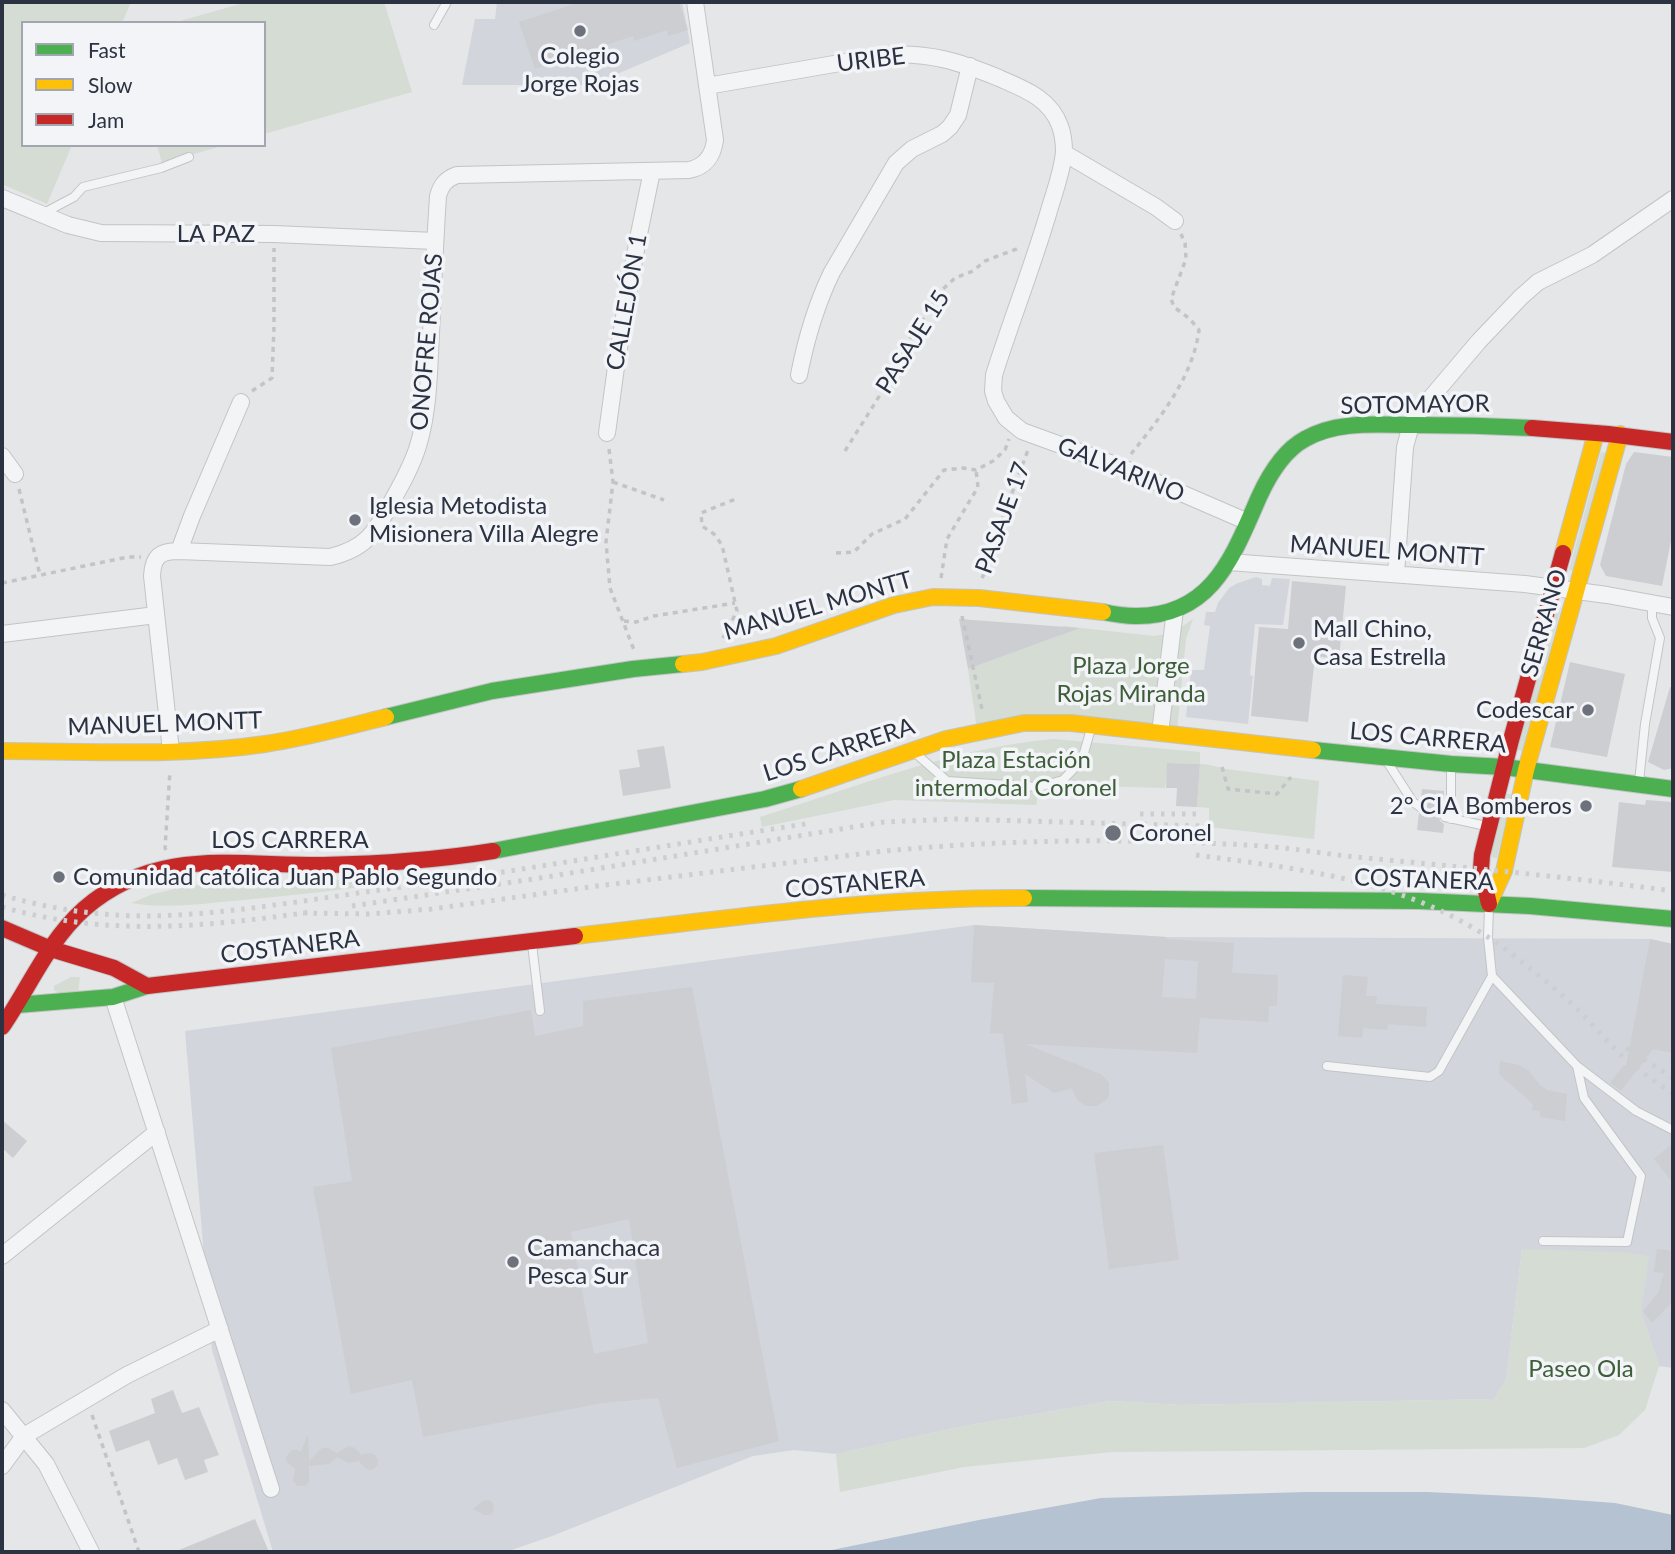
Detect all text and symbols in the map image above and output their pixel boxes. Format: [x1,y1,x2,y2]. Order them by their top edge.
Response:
legend [21,21,266,147]
marker: Colegio Jorge Rojas [572,23,588,39]
text: Fast [88,37,125,62]
place label: Colegio Jorge Rojas [521,42,639,98]
street label: URIBE [835,42,907,78]
text: Slow [88,72,132,97]
text: Jam [88,107,124,132]
street label: LA PAZ [177,220,255,248]
street label: CALLEJÓN 1 [601,231,653,373]
street label: ONOFRE ROJAS [405,252,449,432]
street label: PASAJE 15 [870,285,956,399]
street label: SOTOMAYOR [1340,389,1490,421]
street label: GALVARINO [1053,431,1189,509]
street label: PASAJE 17 [970,458,1036,578]
place label: Iglesia Metodista Misionera Villa Alegre [369,492,599,548]
marker: Iglesia Metodista Misionera Villa Alegre [347,512,363,528]
street label: MANUEL MONTT [1289,530,1485,572]
street label: MANUEL MONTT [720,565,916,647]
street label: SERRANO [1515,566,1573,680]
place label: Mall Chino, Casa Estrella [1313,615,1446,671]
marker: Mall Chino, Casa Estrella [1291,635,1307,651]
park label: Plaza Jorge Rojas Miranda [1056,652,1206,708]
place label: Codescar [1476,696,1574,724]
marker: Codescar [1580,702,1596,718]
street label: MANUEL MONTT [67,706,263,742]
street label: LOS CARRERA [760,712,918,788]
street label: LOS CARRERA [1348,717,1508,759]
park label: Plaza Estación intermodal Coronel [915,746,1117,802]
place label: 2° CIA Bomberos [1390,792,1572,820]
marker: 2° CIA Bomberos [1578,798,1594,814]
place label: Coronel [1129,819,1212,847]
marker: Coronel [1103,823,1123,843]
street label: LOS CARRERA [211,826,369,854]
place label: Comunidad católica Juan Pablo Segundo [73,863,497,891]
street label: COSTANERA [1353,863,1495,897]
street label: COSTANERA [784,864,926,904]
marker: Comunidad católica Juan Pablo Segundo [51,869,67,885]
street label: COSTANERA [219,924,361,970]
place label: Camanchaca Pesca Sur [527,1234,660,1290]
marker: Camanchaca Pesca Sur [505,1254,521,1270]
park label: Paseo Ola [1528,1355,1634,1383]

